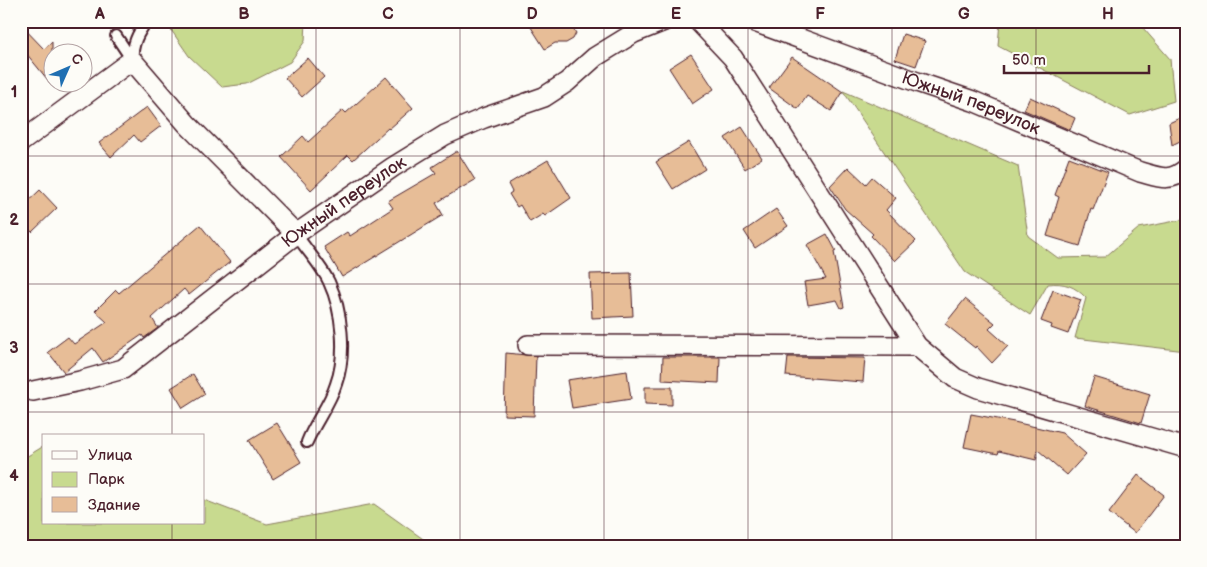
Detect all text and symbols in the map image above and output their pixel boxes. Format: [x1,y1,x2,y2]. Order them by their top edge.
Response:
text: A [94,5,105,24]
text: B [238,5,250,24]
text: C [382,5,394,24]
text: D [526,5,538,24]
text: E [671,5,681,24]
text: F [815,5,825,24]
text: G [958,5,970,24]
text: H [1102,5,1114,24]
north arrow [42,42,92,92]
scale bar [1004,42,1150,74]
text: С [67,50,86,69]
text: 50 m [1012,51,1046,70]
street label: Южный переулок [899,67,1044,139]
text: 1 [11,83,17,102]
street label: Южный переулок [277,151,410,252]
text: 2 [9,211,19,230]
text: 3 [9,339,19,358]
legend [42,434,205,524]
text: Улица [88,446,133,465]
text: 4 [9,467,19,486]
text: Парк [88,470,125,489]
text: Здание [88,496,140,515]

